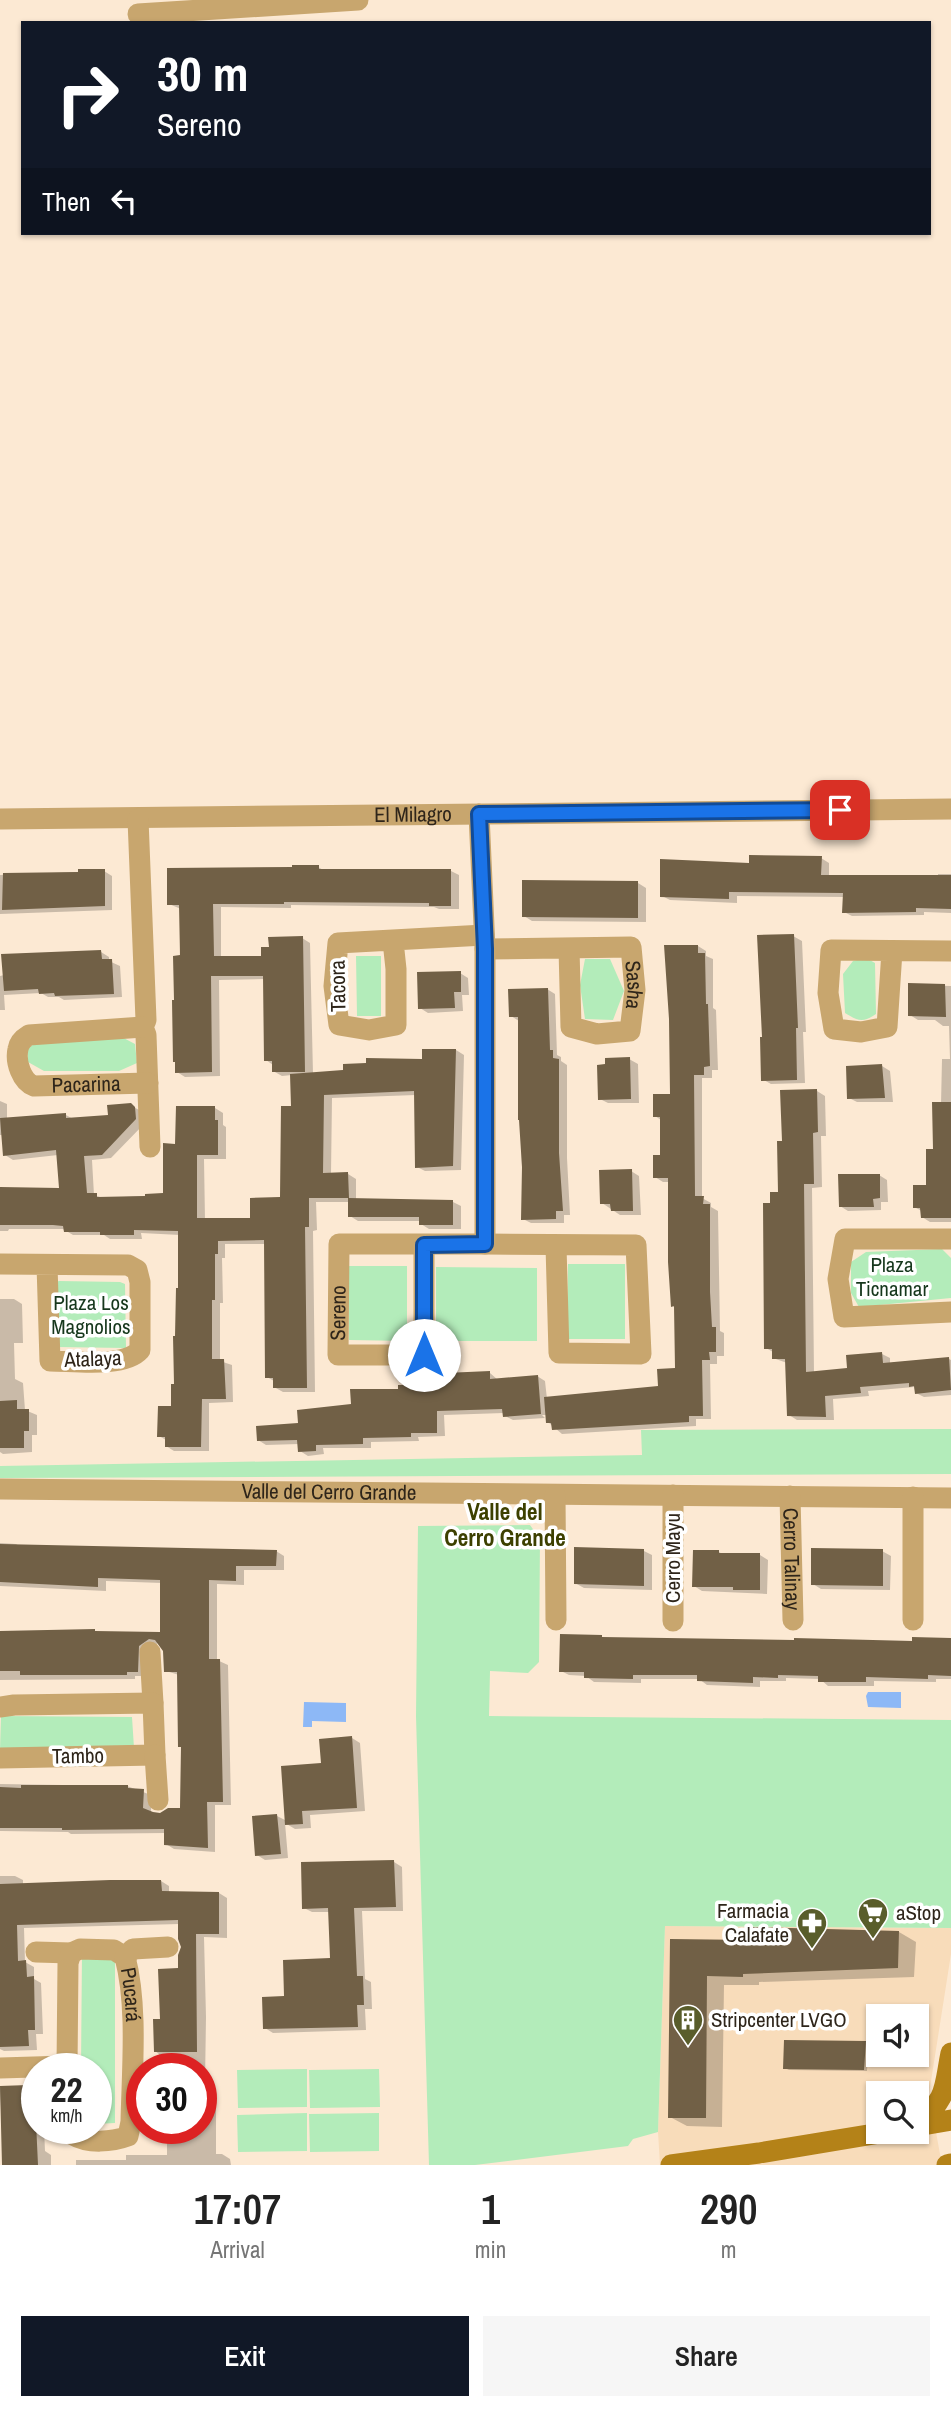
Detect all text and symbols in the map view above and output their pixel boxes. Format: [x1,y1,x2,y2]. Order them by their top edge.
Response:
text: 30 m [157,40,249,106]
icon: right [42,49,133,140]
text: Sereno [157,103,242,146]
icon: left [105,182,143,220]
text: Then [42,184,91,219]
pin [810,780,870,840]
icon: arrive [821,791,859,829]
street label: El Milagro [374,799,452,829]
street label: Tacora [323,959,352,1012]
street label: Sasha [618,959,650,1011]
street label: Pacarina [51,1069,121,1100]
park label: Plaza Ticnamar [856,1250,928,1303]
street label: Sereno [323,1285,353,1341]
park label: Plaza Los Magnolios [51,1288,131,1341]
position arrow [387,1318,461,1392]
street label: Atalaya [63,1343,123,1374]
street label: Valle del Cerro Grande [241,1476,417,1507]
district label: Valle del Cerro Grande [444,1496,566,1553]
street label: Cerro Talinay [776,1507,808,1611]
street label: Cerro Mayu [658,1513,687,1603]
street label: Tambo [52,1741,104,1770]
place label: Farmacia Calafate [717,1896,789,1949]
supermarket icon: aStop [856,1896,890,1940]
place label: aStop [896,1898,941,1927]
pharmacy icon: Farmacia Calafate [795,1906,829,1950]
street label: Pucará [114,1965,148,2023]
building icon: Stripcenter LVGO [671,2003,705,2047]
map controls [866,2004,929,2144]
button: sound [866,2004,929,2067]
place label: Stripcenter LVGO [711,2005,847,2034]
speed limit sign: 30 [126,2053,217,2144]
text: 22 [51,2066,82,2113]
button: search [866,2081,929,2144]
text: km/h [51,2103,83,2128]
text: 17:07 [194,2181,281,2237]
text: 1 [481,2181,500,2237]
text: 290 [700,2181,757,2237]
text: Arrival [210,2234,265,2265]
text: min [475,2234,506,2265]
text: m [721,2234,736,2265]
button: Exit [21,2316,469,2396]
button: Share [483,2316,930,2396]

